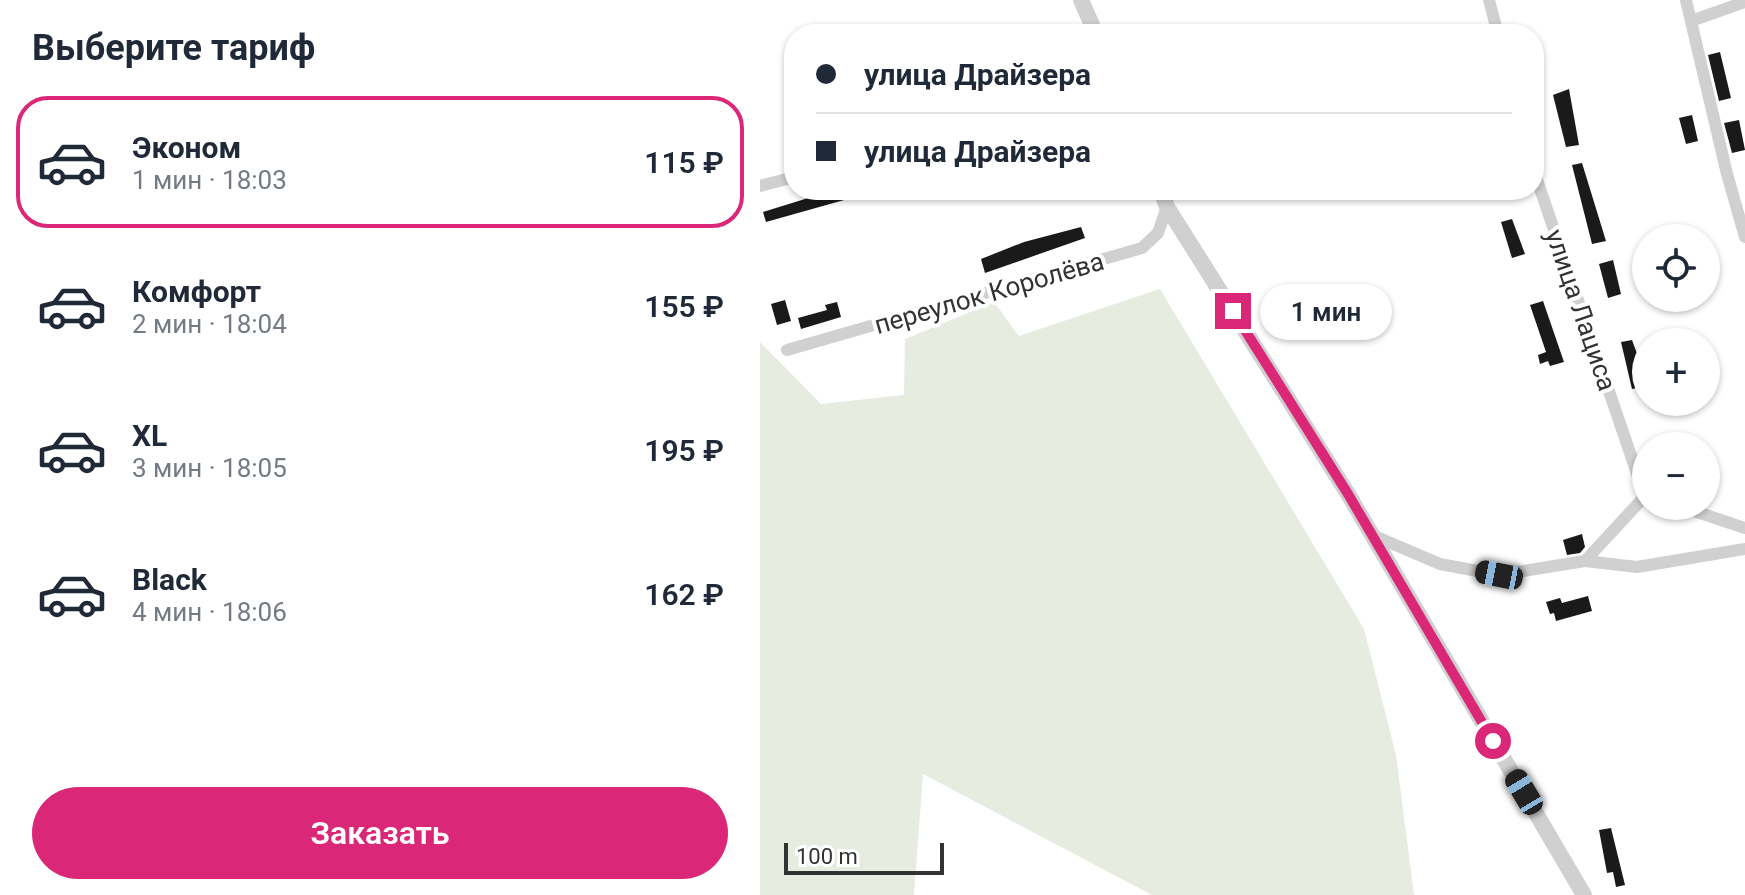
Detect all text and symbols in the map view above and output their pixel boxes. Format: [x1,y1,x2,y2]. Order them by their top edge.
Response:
text: Выберите тариф [32,27,315,69]
text: улица Драйзера [864,57,1091,92]
icon: car [36,126,108,198]
text: Эконом [132,130,241,165]
text: улица Драйзера [864,134,1091,169]
text: 115 ₽ [644,145,724,180]
text: 1 мин · 18:03 [132,165,287,195]
map controls [1632,224,1720,520]
button: locate [1632,224,1720,312]
street label: улица Лациса [1539,225,1623,395]
street label: переулок Королёва [871,246,1107,340]
icon: car [36,270,108,342]
text: Комфорт [132,274,261,309]
callout: 1 мин [1261,283,1393,339]
text: 155 ₽ [644,289,724,324]
route end [1215,293,1251,329]
text: 1 мин [1291,297,1361,327]
text: 2 мин · 18:04 [132,309,287,339]
button: + [1632,328,1720,416]
icon: car [36,414,108,486]
text: XL [132,418,167,453]
button: − [1632,432,1720,520]
text: 195 ₽ [644,433,724,468]
text: 3 мин · 18:05 [132,453,287,483]
icon: car [36,558,108,630]
car [1473,559,1525,591]
text: Black [132,562,207,597]
text: 162 ₽ [644,577,724,612]
text: 4 мин · 18:06 [132,597,287,627]
route start [1475,723,1511,759]
car [1501,765,1547,819]
button: Заказать [32,787,728,879]
scale bar [784,839,944,875]
text: 100 m [796,844,858,869]

